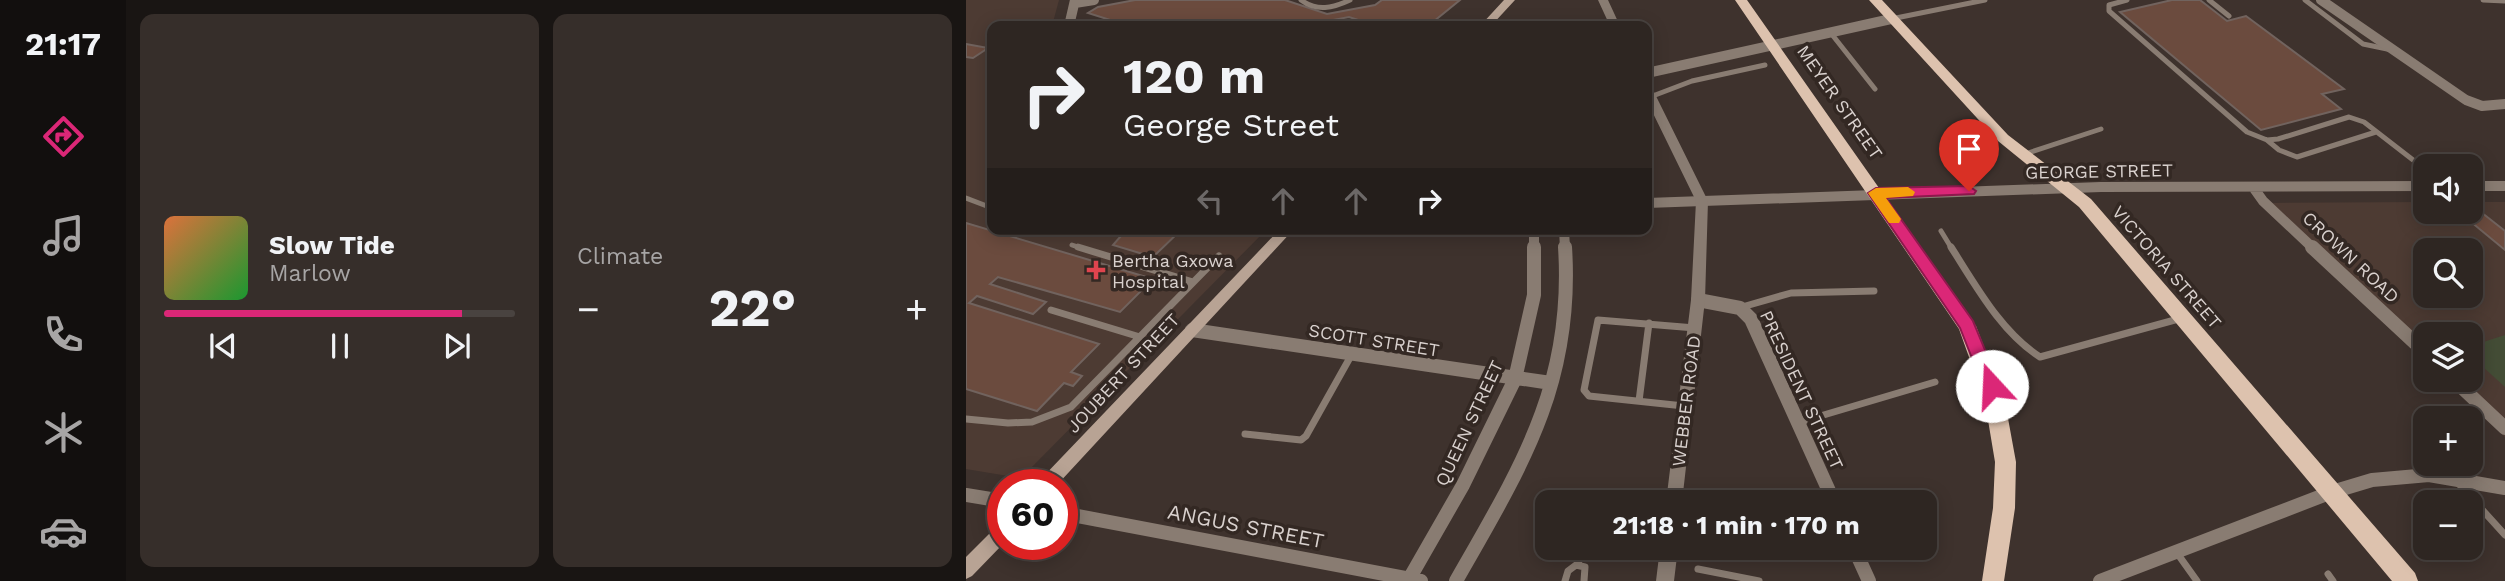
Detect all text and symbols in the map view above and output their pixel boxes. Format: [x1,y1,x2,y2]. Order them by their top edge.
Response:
text: 21:17 [25,25,101,63]
street label: MEYER STREET [1793,41,1887,163]
text: 120 m [1123,47,1265,105]
icon: right [1008,49,1099,140]
text: George Street [1123,106,1339,144]
icon: directions [39,112,88,161]
pin [1939,119,1999,191]
icon: arrive [1950,130,1988,168]
map controls [2413,154,2483,560]
button: sound [2413,154,2483,224]
street label: GEORGE STREET [2025,159,2173,183]
icon: left [1191,182,1229,220]
icon: ahead [1264,182,1302,220]
icon: ahead [1337,182,1375,220]
icon: right [1410,182,1448,220]
street label: VICTORIA STREET [2108,201,2226,333]
street label: CROWN ROAD [2299,207,2403,307]
icon: music [39,211,88,260]
text: Slow Tide [269,230,395,260]
button: search [2413,238,2483,308]
text: Climate [577,243,663,270]
place label: Bertha Gxowa Hospital [1112,250,1233,292]
text: Marlow [269,260,351,287]
marker: Bertha Gxowa Hospital [1086,260,1106,280]
text: 22° [709,278,796,339]
text: − [577,287,600,331]
text: + [905,287,928,331]
street label: PRESIDENT STREET [1756,307,1848,473]
street label: JOUBERT STREET [1062,309,1184,437]
icon: phone [39,310,88,359]
street label: SCOTT STREET [1307,319,1441,361]
button: layers [2413,322,2483,392]
icon: previous [204,327,242,365]
icon: pause [321,327,359,365]
icon: next [438,327,476,365]
street label: WEBBER ROAD [1668,334,1704,468]
position arrow [1955,349,2029,423]
street label: QUEEN STREET [1431,357,1507,489]
button: + [2413,406,2483,476]
icon: climate [39,408,88,457]
speed limit sign: 60 [987,469,1078,560]
button: − [2413,490,2483,560]
street label: ANGUS STREET [1166,499,1327,553]
icon: car [39,507,88,556]
text: 21:18 · 1 min · 170 m [1612,510,1860,540]

